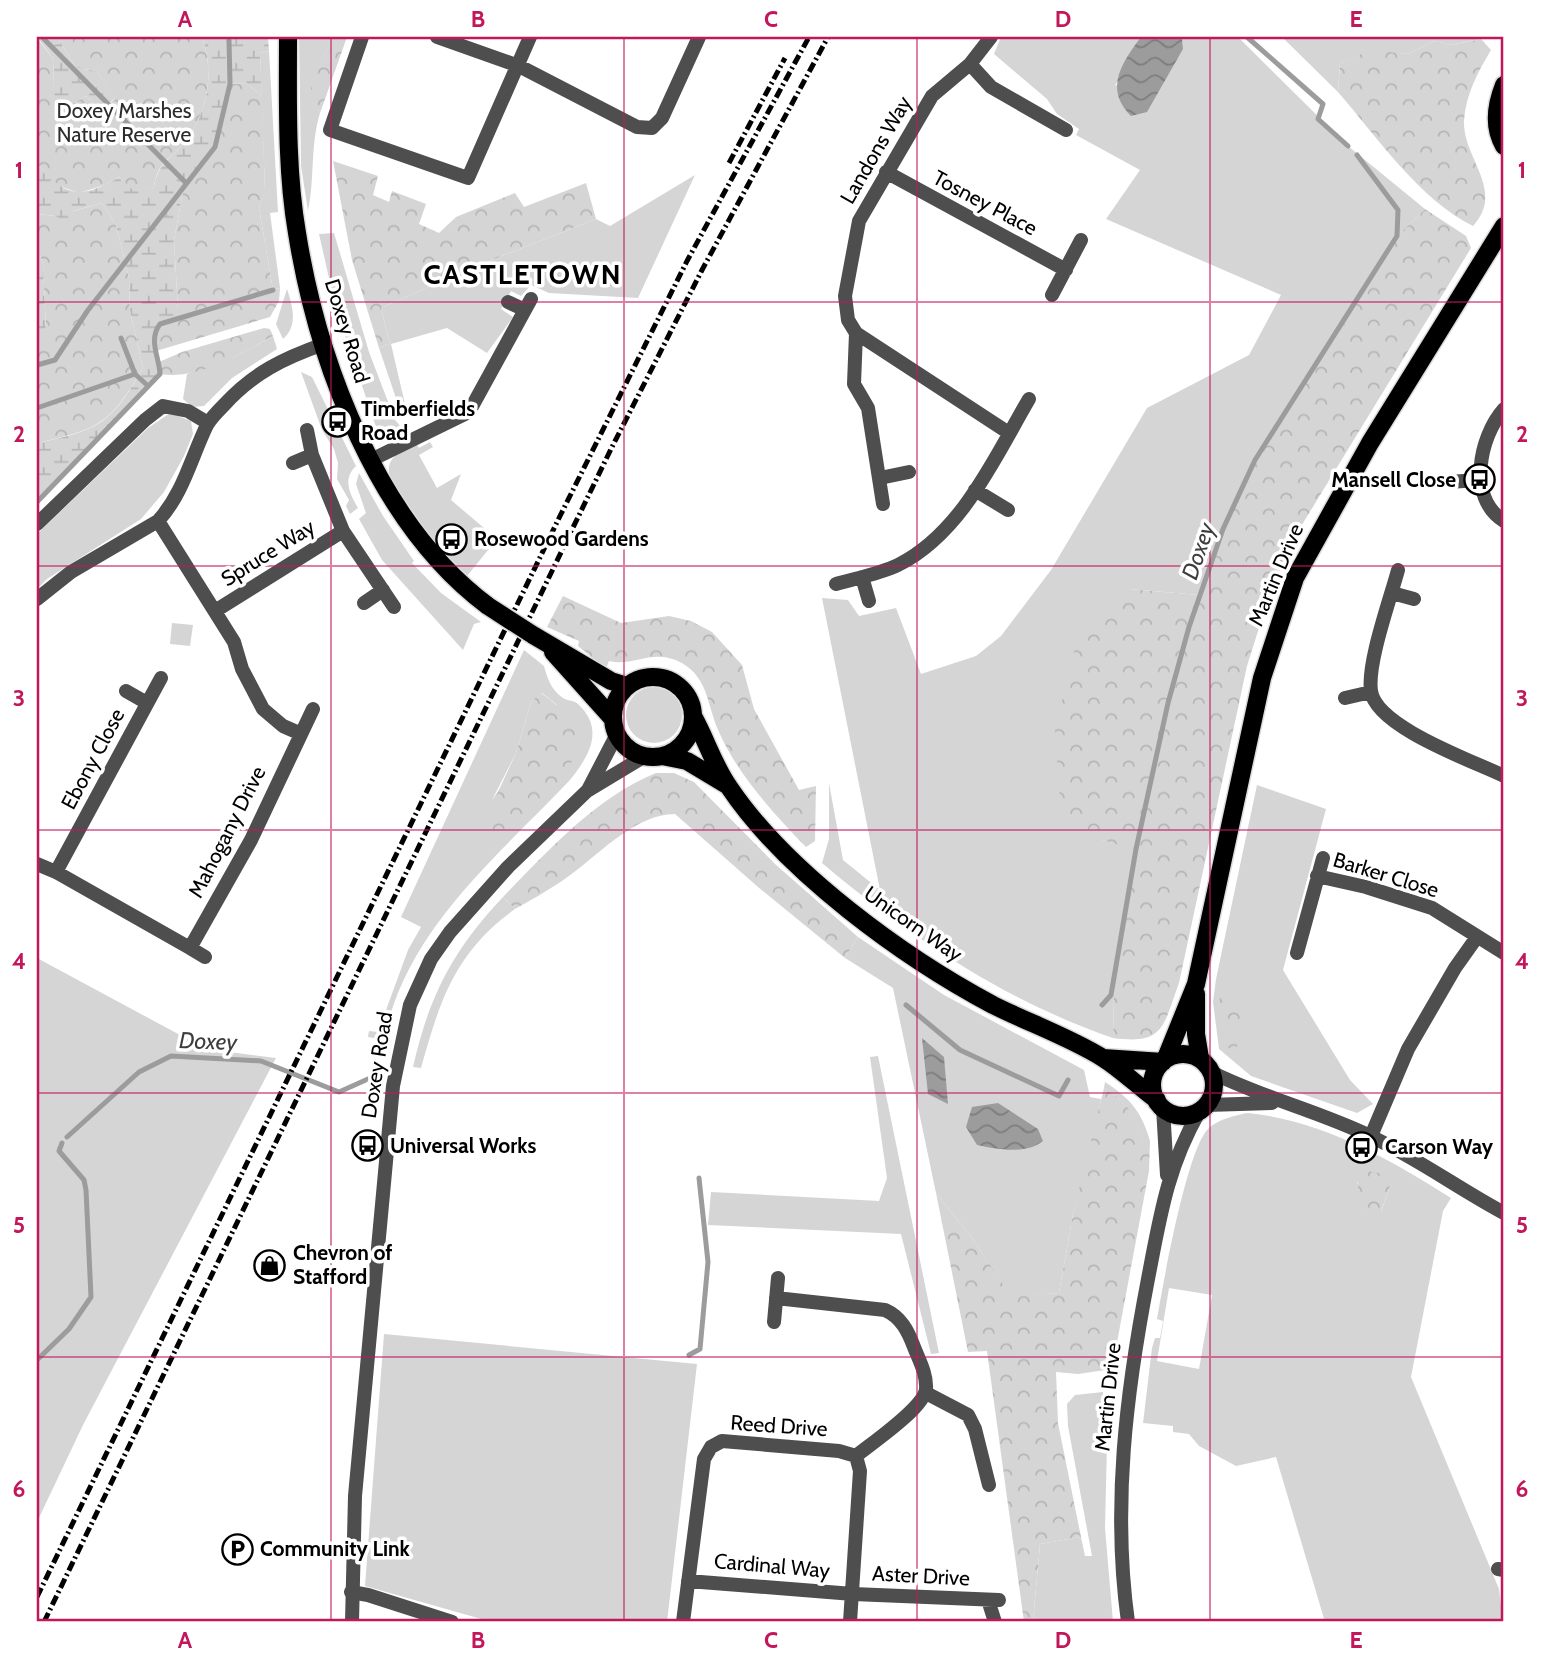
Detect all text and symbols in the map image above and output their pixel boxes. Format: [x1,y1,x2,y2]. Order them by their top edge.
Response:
text: A [178,5,193,33]
text: B [471,5,485,33]
text: C [764,5,778,33]
text: D [1055,5,1071,33]
text: E [1349,5,1363,33]
street label: Landons Way [835,91,917,208]
park label: Doxey Marshes Nature Reserve [56,98,192,147]
text: 1 [15,156,23,184]
text: 1 [1518,156,1526,184]
street label: Tosney Place [929,165,1042,241]
district label: CASTLETOWN [423,257,623,291]
street label: Doxey Road [320,276,375,386]
place label: Timberfields Road [361,396,475,445]
bus stop icon: Timberfields Road [321,404,355,438]
text: 2 [13,420,25,448]
text: 2 [1516,420,1528,448]
bus stop icon: Mansell Close [1462,463,1496,497]
place label: Mansell Close [1331,467,1456,492]
street label: Spruce Way [216,514,319,591]
water label: Doxey [1175,518,1221,583]
street label: Martin Drive [1243,520,1308,630]
bus stop icon: Rosewood Gardens [434,522,468,556]
place label: Rosewood Gardens [474,526,649,551]
text: 3 [13,684,25,712]
text: 3 [1516,684,1528,712]
street label: Ebony Close [56,704,130,813]
street label: Mahogany Drive [183,762,271,902]
street label: Barker Close [1330,847,1442,902]
street label: Unicorn Way [859,881,968,967]
text: 4 [12,947,26,975]
text: 4 [1515,947,1529,975]
street label: Doxey Road [356,1010,397,1120]
water label: Doxey [179,1026,239,1056]
bus stop icon: Universal Works [350,1129,384,1163]
bus stop icon: Carson Way [1345,1130,1379,1164]
place label: Universal Works [390,1133,536,1158]
place label: Carson Way [1385,1134,1494,1159]
text: 5 [13,1211,25,1239]
text: 5 [1516,1211,1528,1239]
place label: Chevron of Stafford [293,1240,393,1289]
shop icon: Chevron of Stafford [253,1248,287,1282]
street label: Martin Drive [1089,1341,1126,1452]
street label: Reed Drive [730,1410,829,1441]
text: 6 [13,1475,25,1503]
text: 6 [1516,1475,1528,1503]
parking icon: Community Link [220,1532,254,1566]
place label: Community Link [260,1536,411,1561]
street label: Cardinal Way [713,1548,831,1583]
street label: Aster Drive [872,1560,971,1591]
text: A [178,1626,193,1654]
text: B [471,1626,485,1654]
text: C [764,1626,778,1654]
text: D [1055,1626,1071,1654]
text: E [1349,1626,1363,1654]

